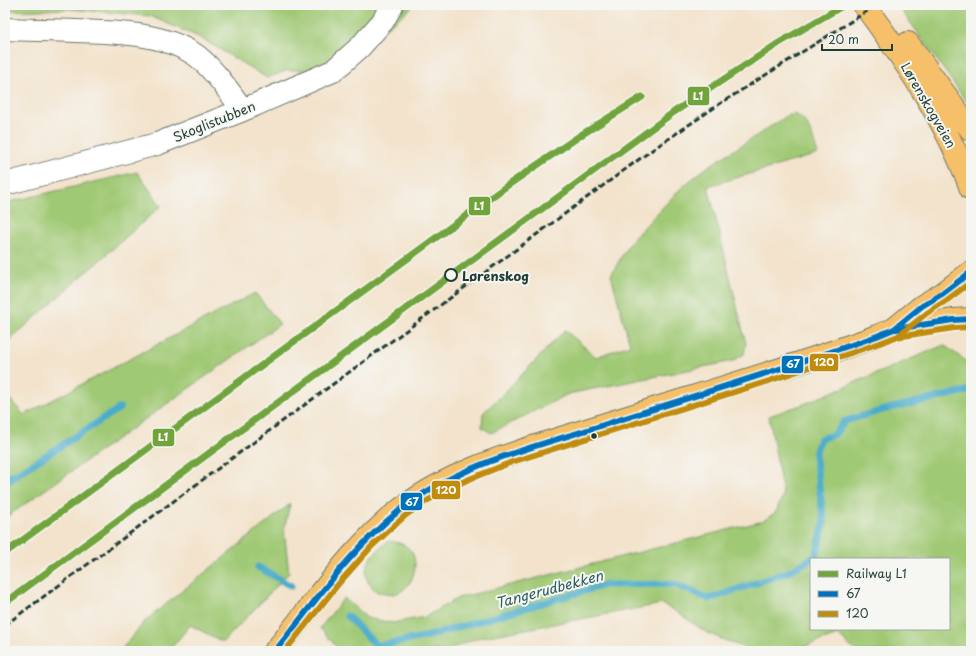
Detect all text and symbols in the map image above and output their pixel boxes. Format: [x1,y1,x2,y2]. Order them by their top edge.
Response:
scale bar [822,26,892,52]
text: 20 m [828,30,859,48]
street label: Lørenskogveien [897,59,961,151]
line badge: L1 [687,86,710,106]
text: L1 [693,87,704,104]
street label: Skoglistubben [170,96,258,146]
line badge: L1 [468,196,491,216]
text: L1 [474,197,485,214]
place label: Lørenskog [462,266,529,285]
marker: Lørenskog [444,268,458,282]
line badge: 120 [809,353,839,372]
text: 120 [813,353,835,370]
line badge: 67 [781,355,804,374]
text: 67 [786,355,801,372]
line badge: L1 [152,428,175,447]
text: L1 [158,428,169,445]
unlabelled marker [589,431,599,441]
line badge: 120 [431,480,461,500]
text: 120 [435,481,457,498]
line badge: 67 [400,492,423,511]
text: 67 [405,493,420,510]
legend [810,558,950,630]
water label: Tangerudbekken [493,564,606,613]
text: Railway L1 [846,564,907,582]
text: 67 [846,584,861,602]
text: 120 [846,604,869,622]

